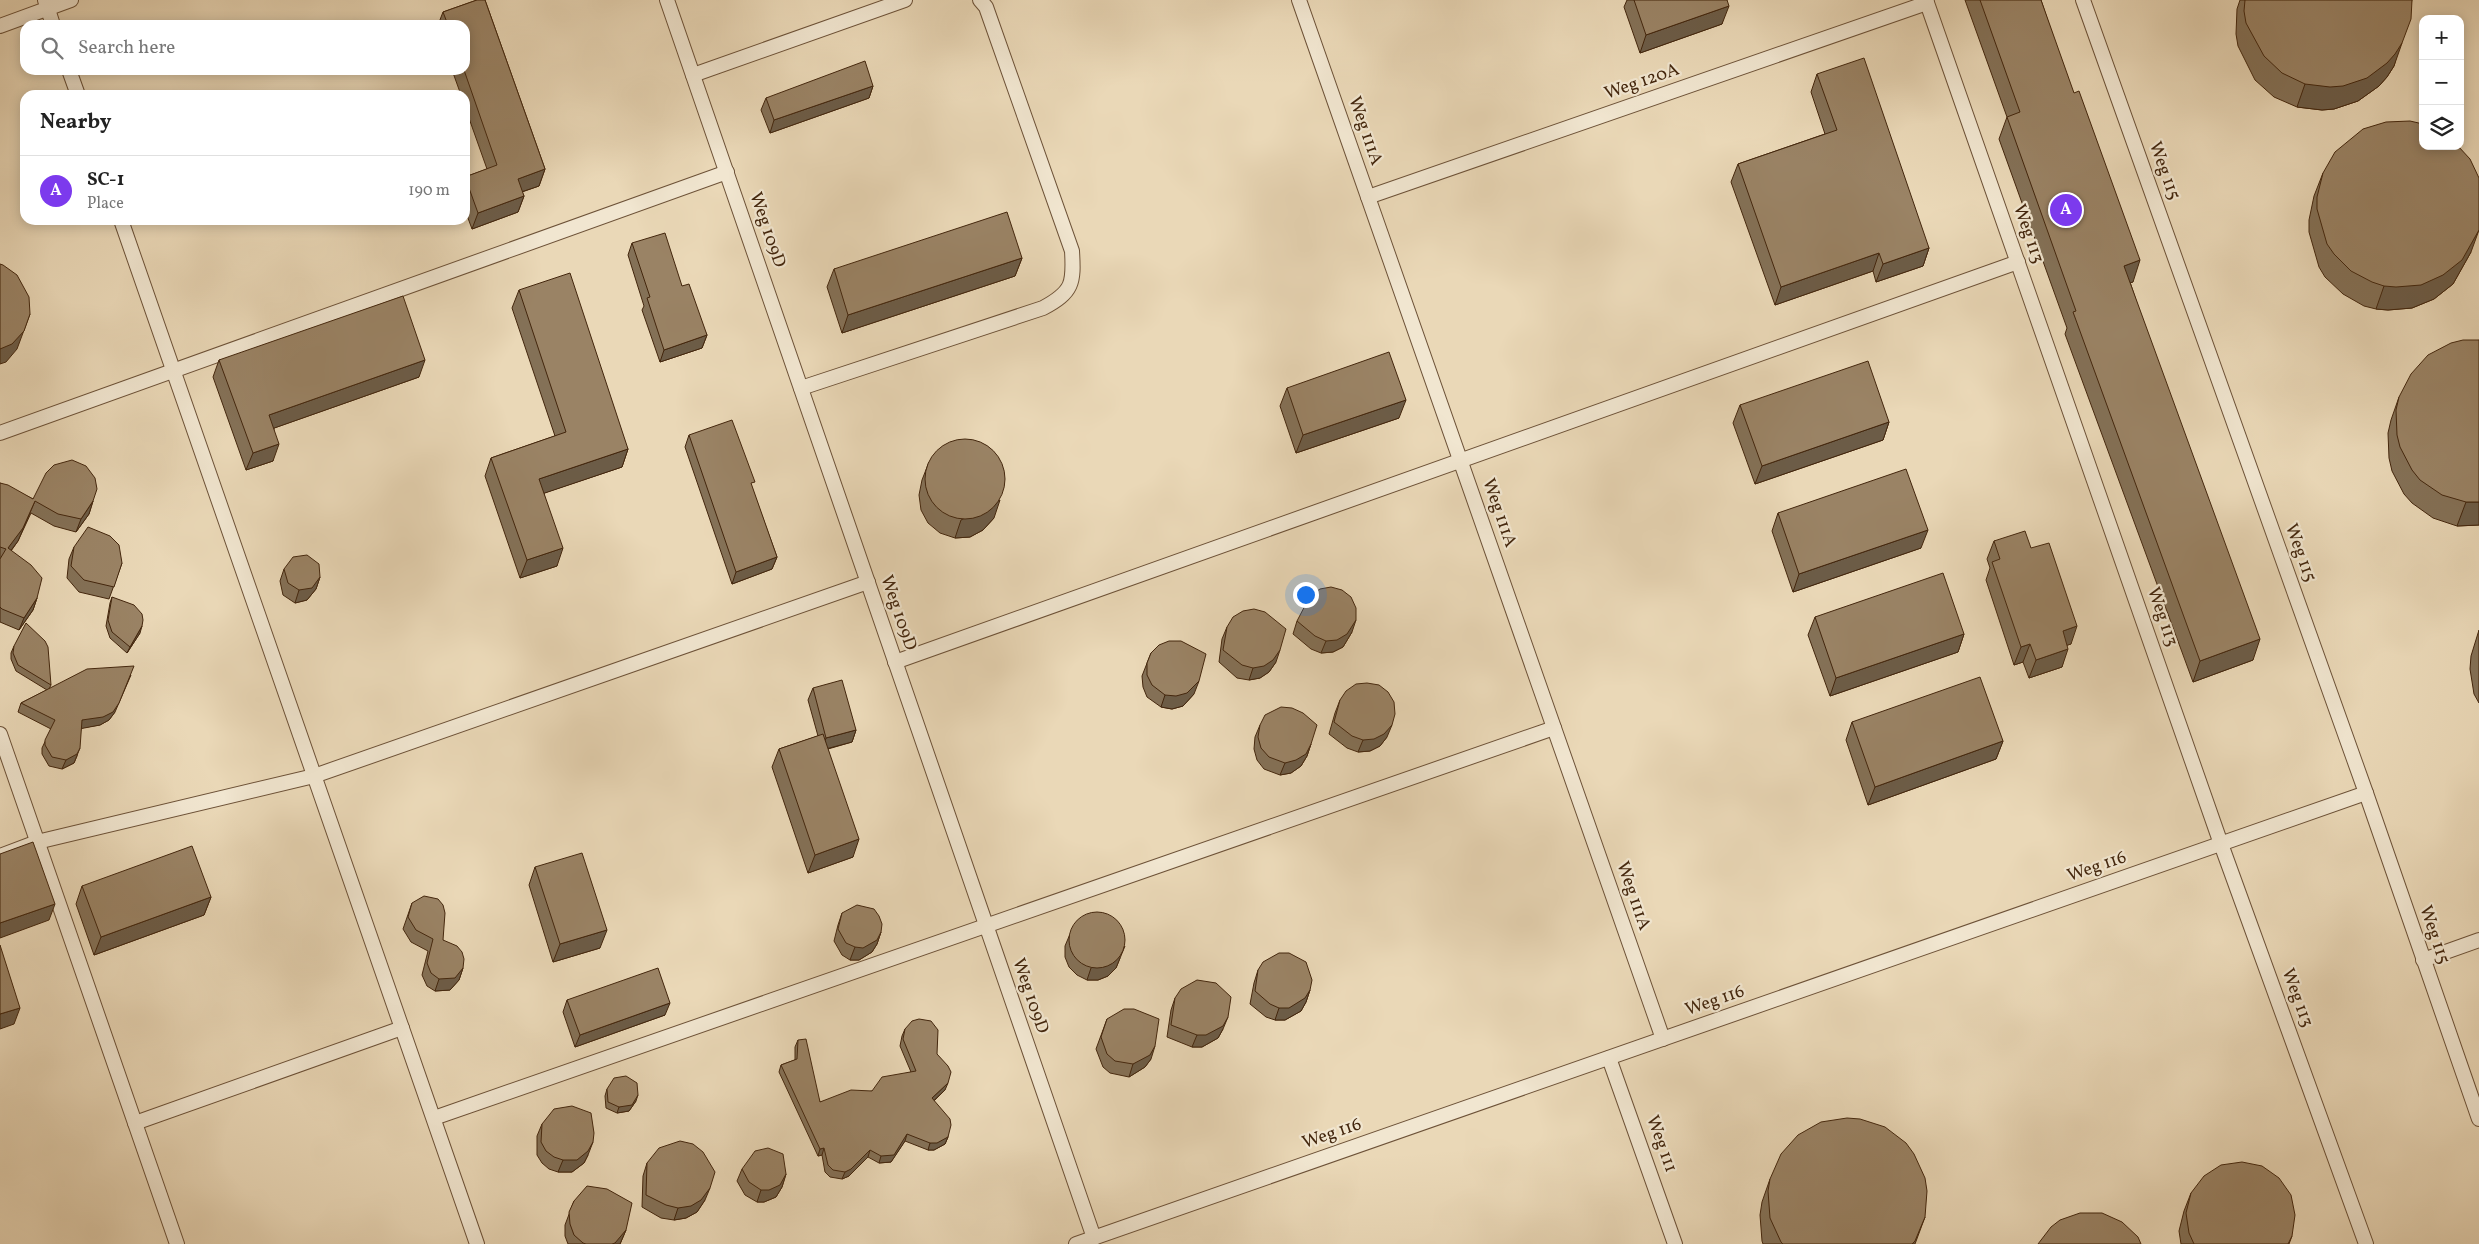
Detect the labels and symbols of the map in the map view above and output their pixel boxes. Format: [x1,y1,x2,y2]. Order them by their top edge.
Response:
street label: Weg 120A [1601,57,1683,107]
street label: Weg 111A [1342,93,1389,169]
street label: Weg 115 [2142,138,2186,204]
street label: Weg 109D [742,189,792,271]
pin: A [2050,191,2082,229]
street label: Weg 113 [2006,201,2050,267]
street label: Weg 111A [1476,475,1523,551]
street label: Weg 115 [2278,520,2322,586]
street label: Weg 109D [873,572,923,654]
your location [1293,582,1319,608]
street label: Weg 113 [2140,584,2184,650]
street label: Weg 116 [2064,845,2130,889]
street label: Weg 111A [1610,858,1657,934]
street label: Weg 115 [2412,902,2456,968]
street label: Weg 109D [1005,955,1055,1037]
street label: Weg 113 [2275,965,2319,1031]
street label: Weg 116 [1682,979,1748,1023]
street label: Weg 116 [1299,1112,1365,1156]
street label: Weg 111 [1639,1112,1683,1176]

